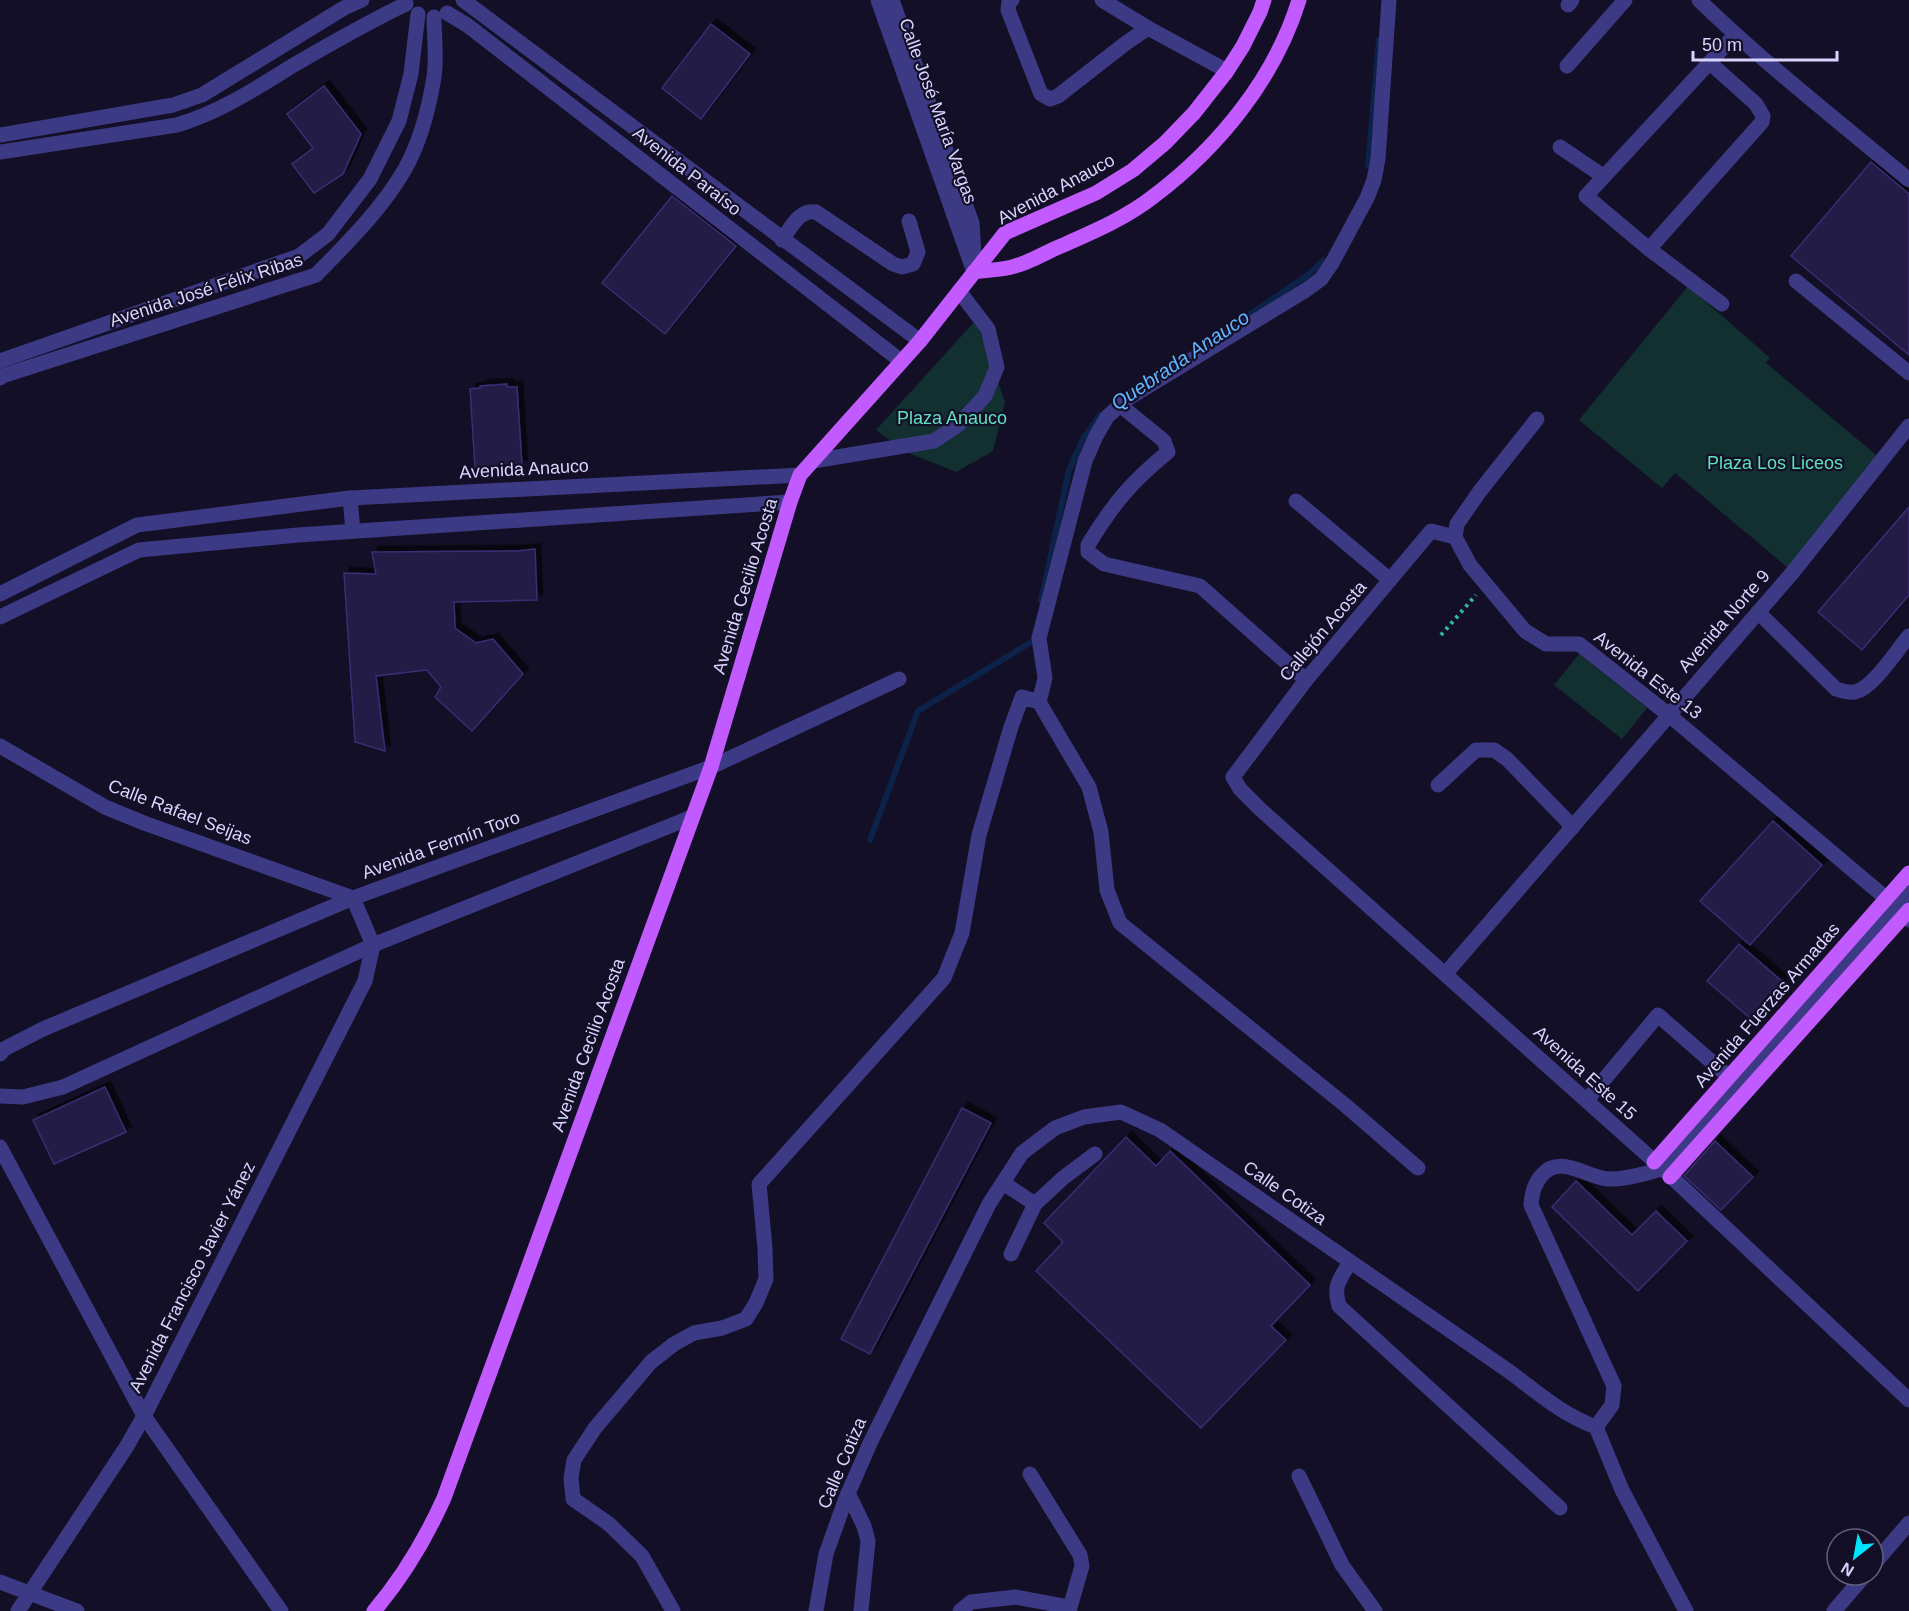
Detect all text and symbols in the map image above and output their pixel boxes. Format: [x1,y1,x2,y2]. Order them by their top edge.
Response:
street label: Calle José María Vargas [895,16,981,206]
scale bar [1693,24,1837,62]
text: 50 m [1702,35,1742,55]
street label: Avenida Paraíso [629,123,745,219]
street label: Avenida Anauco [994,150,1118,228]
street label: Avenida José Félix Ribas [107,249,305,331]
water label: Quebrada Anauco [1107,306,1253,414]
park label: Plaza Anauco [897,408,1007,428]
park label: Plaza Los Liceos [1707,453,1843,473]
street label: Avenida Anauco [459,456,589,482]
street label: Avenida Cecilio Acosta [709,495,782,676]
street label: Avenida Norte 9 [1674,566,1774,676]
street label: Callejón Acosta [1275,576,1371,685]
street label: Avenida Este 13 [1590,627,1706,723]
street label: Calle Rafael Seijas [105,775,255,849]
street label: Avenida Fermín Toro [359,807,523,883]
street label: Avenida Fuerzas Armadas [1690,919,1844,1091]
street label: Avenida Cecilio Acosta [547,955,629,1134]
street label: Avenida Este 15 [1530,1022,1640,1124]
street label: Calle Cotiza [1240,1157,1331,1230]
street label: Avenida Francisco Javier Yánez [125,1158,259,1396]
street label: Calle Cotiza [814,1414,871,1512]
north arrow [1825,1527,1885,1587]
text: N [1838,1559,1857,1580]

